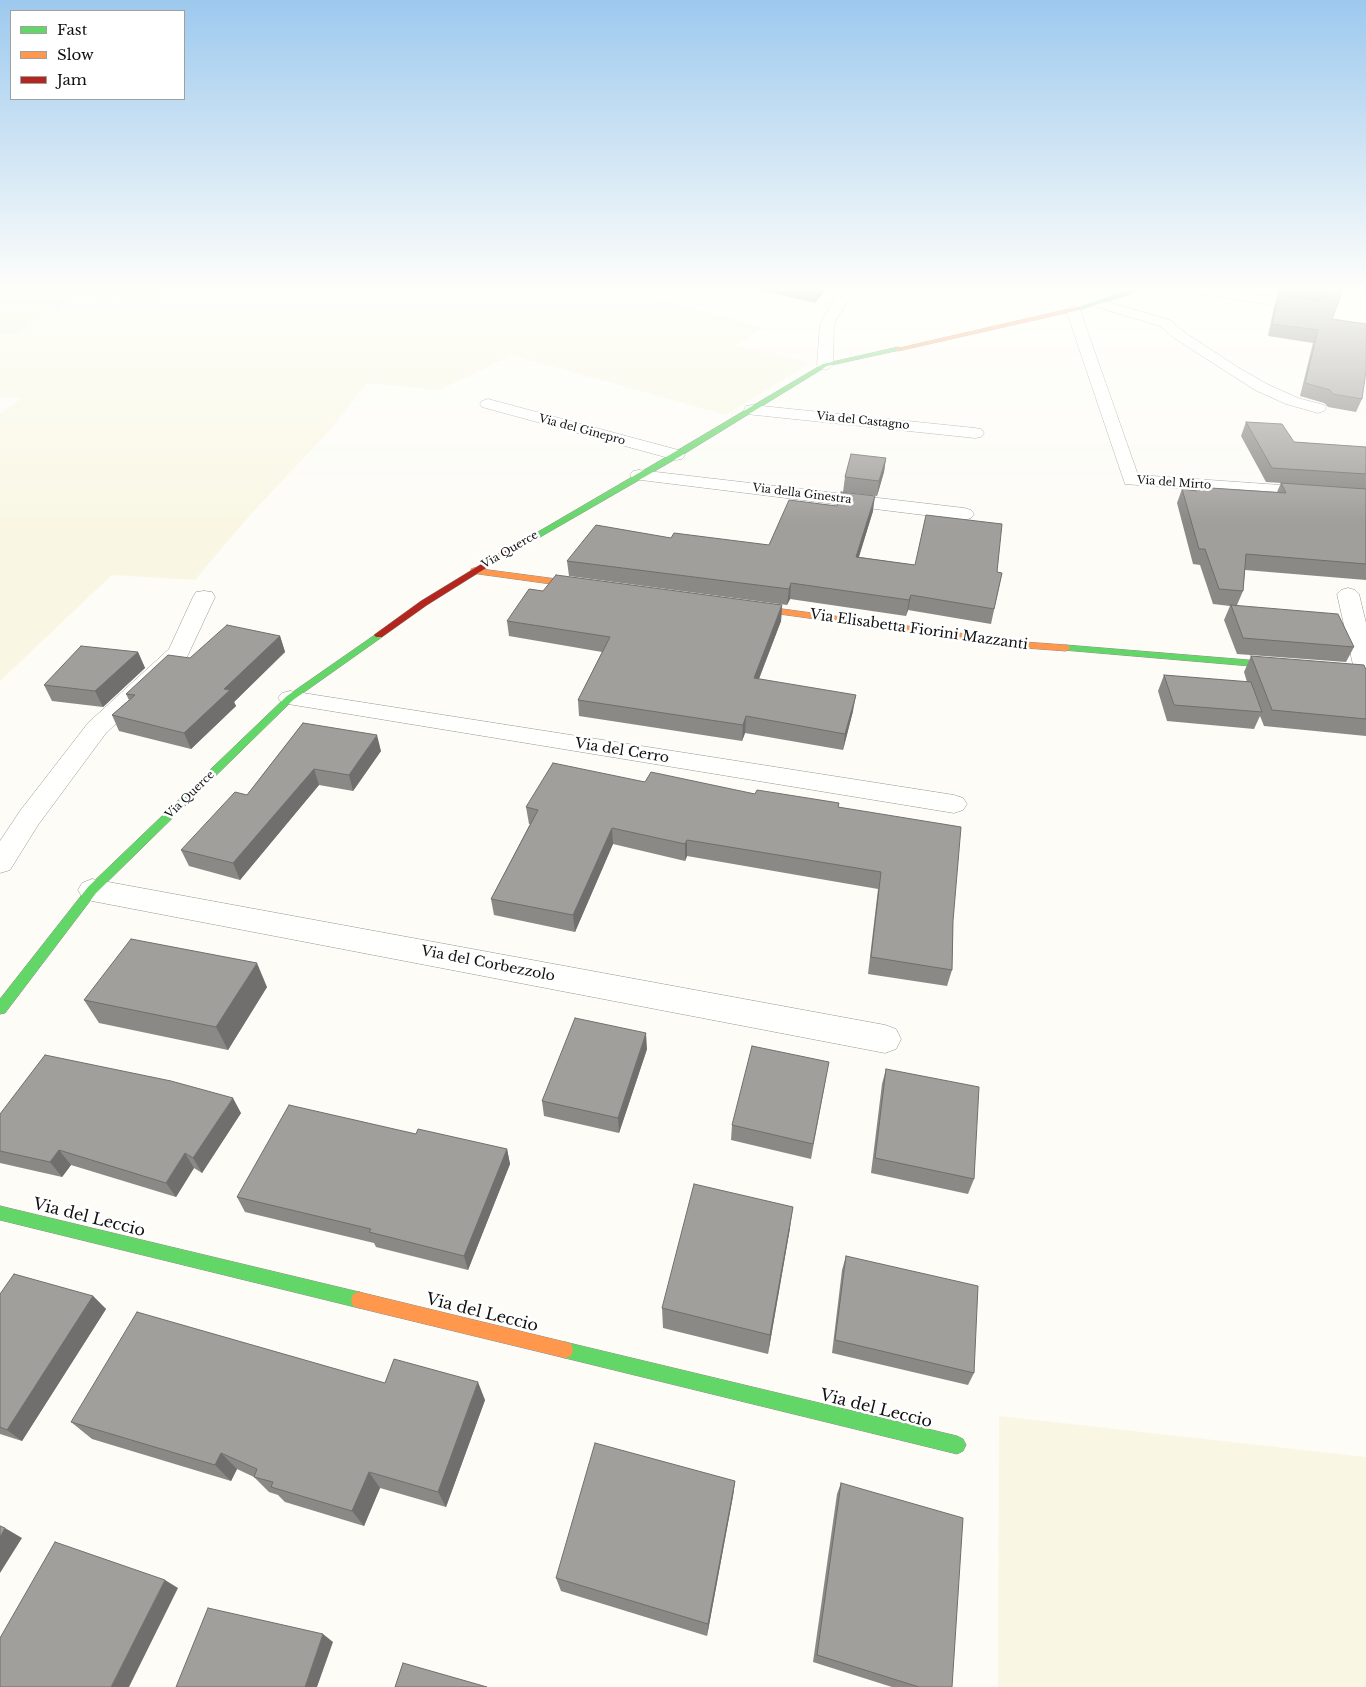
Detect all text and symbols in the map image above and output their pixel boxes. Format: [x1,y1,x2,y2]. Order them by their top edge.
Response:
legend [10,10,185,100]
text: Fast [57,20,87,39]
text: Slow [57,45,94,64]
text: Jam [57,70,87,89]
street label: Via del Castagno [816,410,910,432]
street label: Via del Ginepro [537,412,627,448]
street label: Via del Mirto [1136,474,1212,492]
street label: Via della Ginestra [752,481,852,507]
street label: Via Querce [479,529,541,571]
street label: Via Elisabetta Fiorini Mazzanti [809,606,1029,654]
street label: Via del Cerro [574,735,670,767]
street label: Via Querce [163,768,217,822]
street label: Via del Corbezzolo [420,943,556,985]
street label: Via del Leccio [31,1195,147,1241]
street label: Via del Leccio [424,1290,540,1336]
street label: Via del Leccio [818,1386,934,1432]

